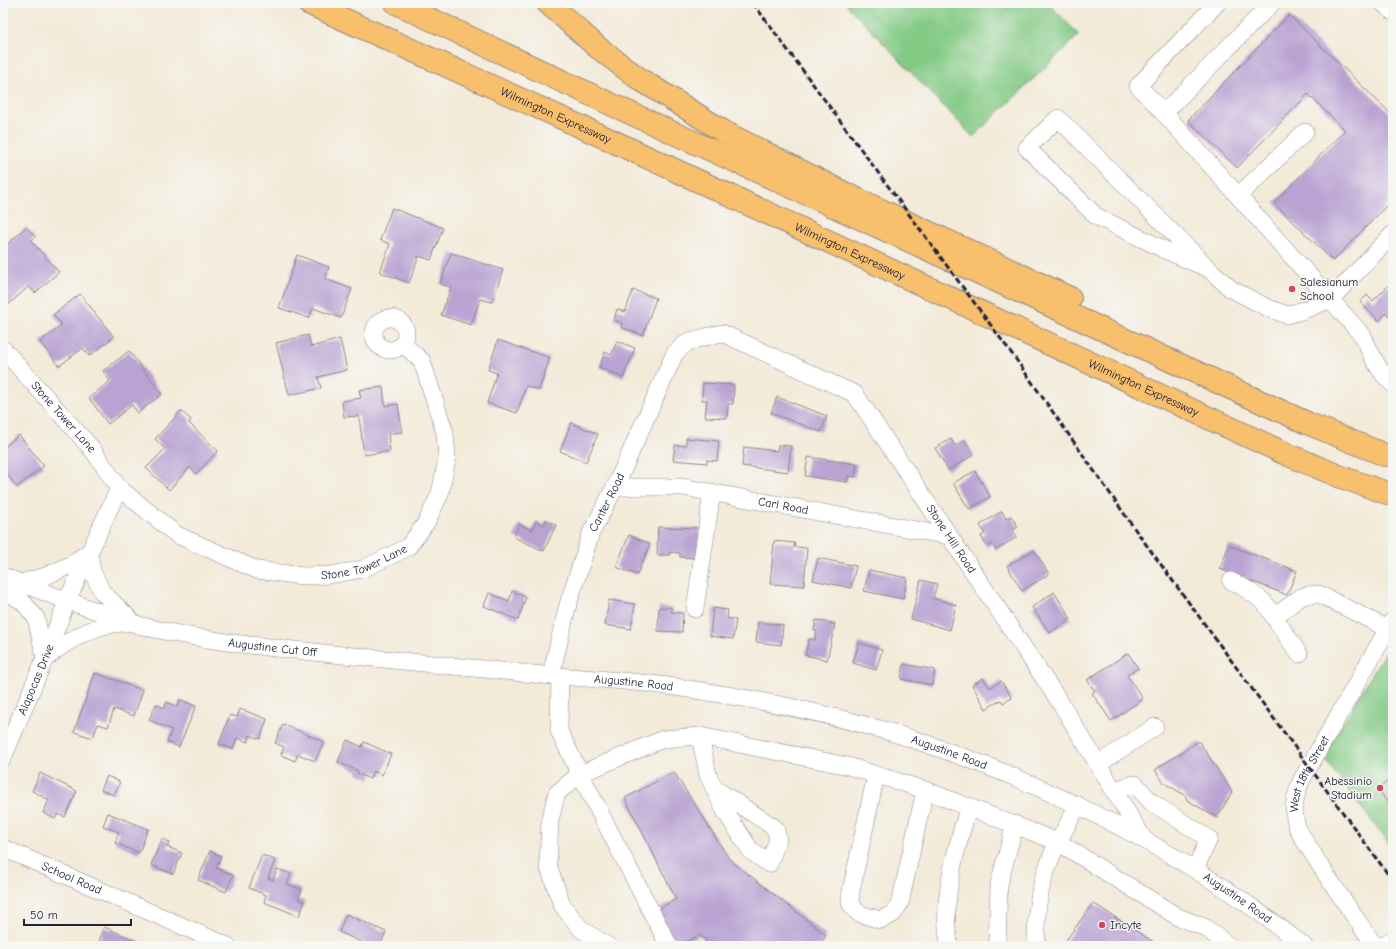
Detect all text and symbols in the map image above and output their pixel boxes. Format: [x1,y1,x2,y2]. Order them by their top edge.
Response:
street label: Wilmington Expressway [498,84,614,147]
street label: Wilmington Expressway [792,220,908,283]
place label: Salesianum School [1300,275,1358,303]
marker: Salesianum School [1287,284,1297,294]
street label: Wilmington Expressway [1086,356,1202,420]
street label: Stone Tower Lane [28,378,99,455]
street label: Canter Road [586,471,627,534]
street label: Carl Road [757,494,810,517]
street label: Stone Hill Road [923,502,979,576]
street label: Stone Tower Lane [321,542,409,582]
street label: Augustine Cut Off [227,635,318,659]
street label: Alapocas Drive [15,642,57,717]
street label: Augustine Road [594,672,674,694]
street label: Augustine Road [910,732,989,772]
street label: West 18th Street [1287,733,1332,812]
place label: Abessinio Stadium [1324,774,1372,802]
marker: Abessinio Stadium [1375,783,1385,793]
street label: School Road [40,859,104,897]
street label: Augustine Road [1201,870,1274,926]
scale bar [24,901,131,927]
text: 50 m [30,908,58,922]
place label: Incyte [1110,918,1142,932]
marker: Incyte [1097,920,1107,930]

